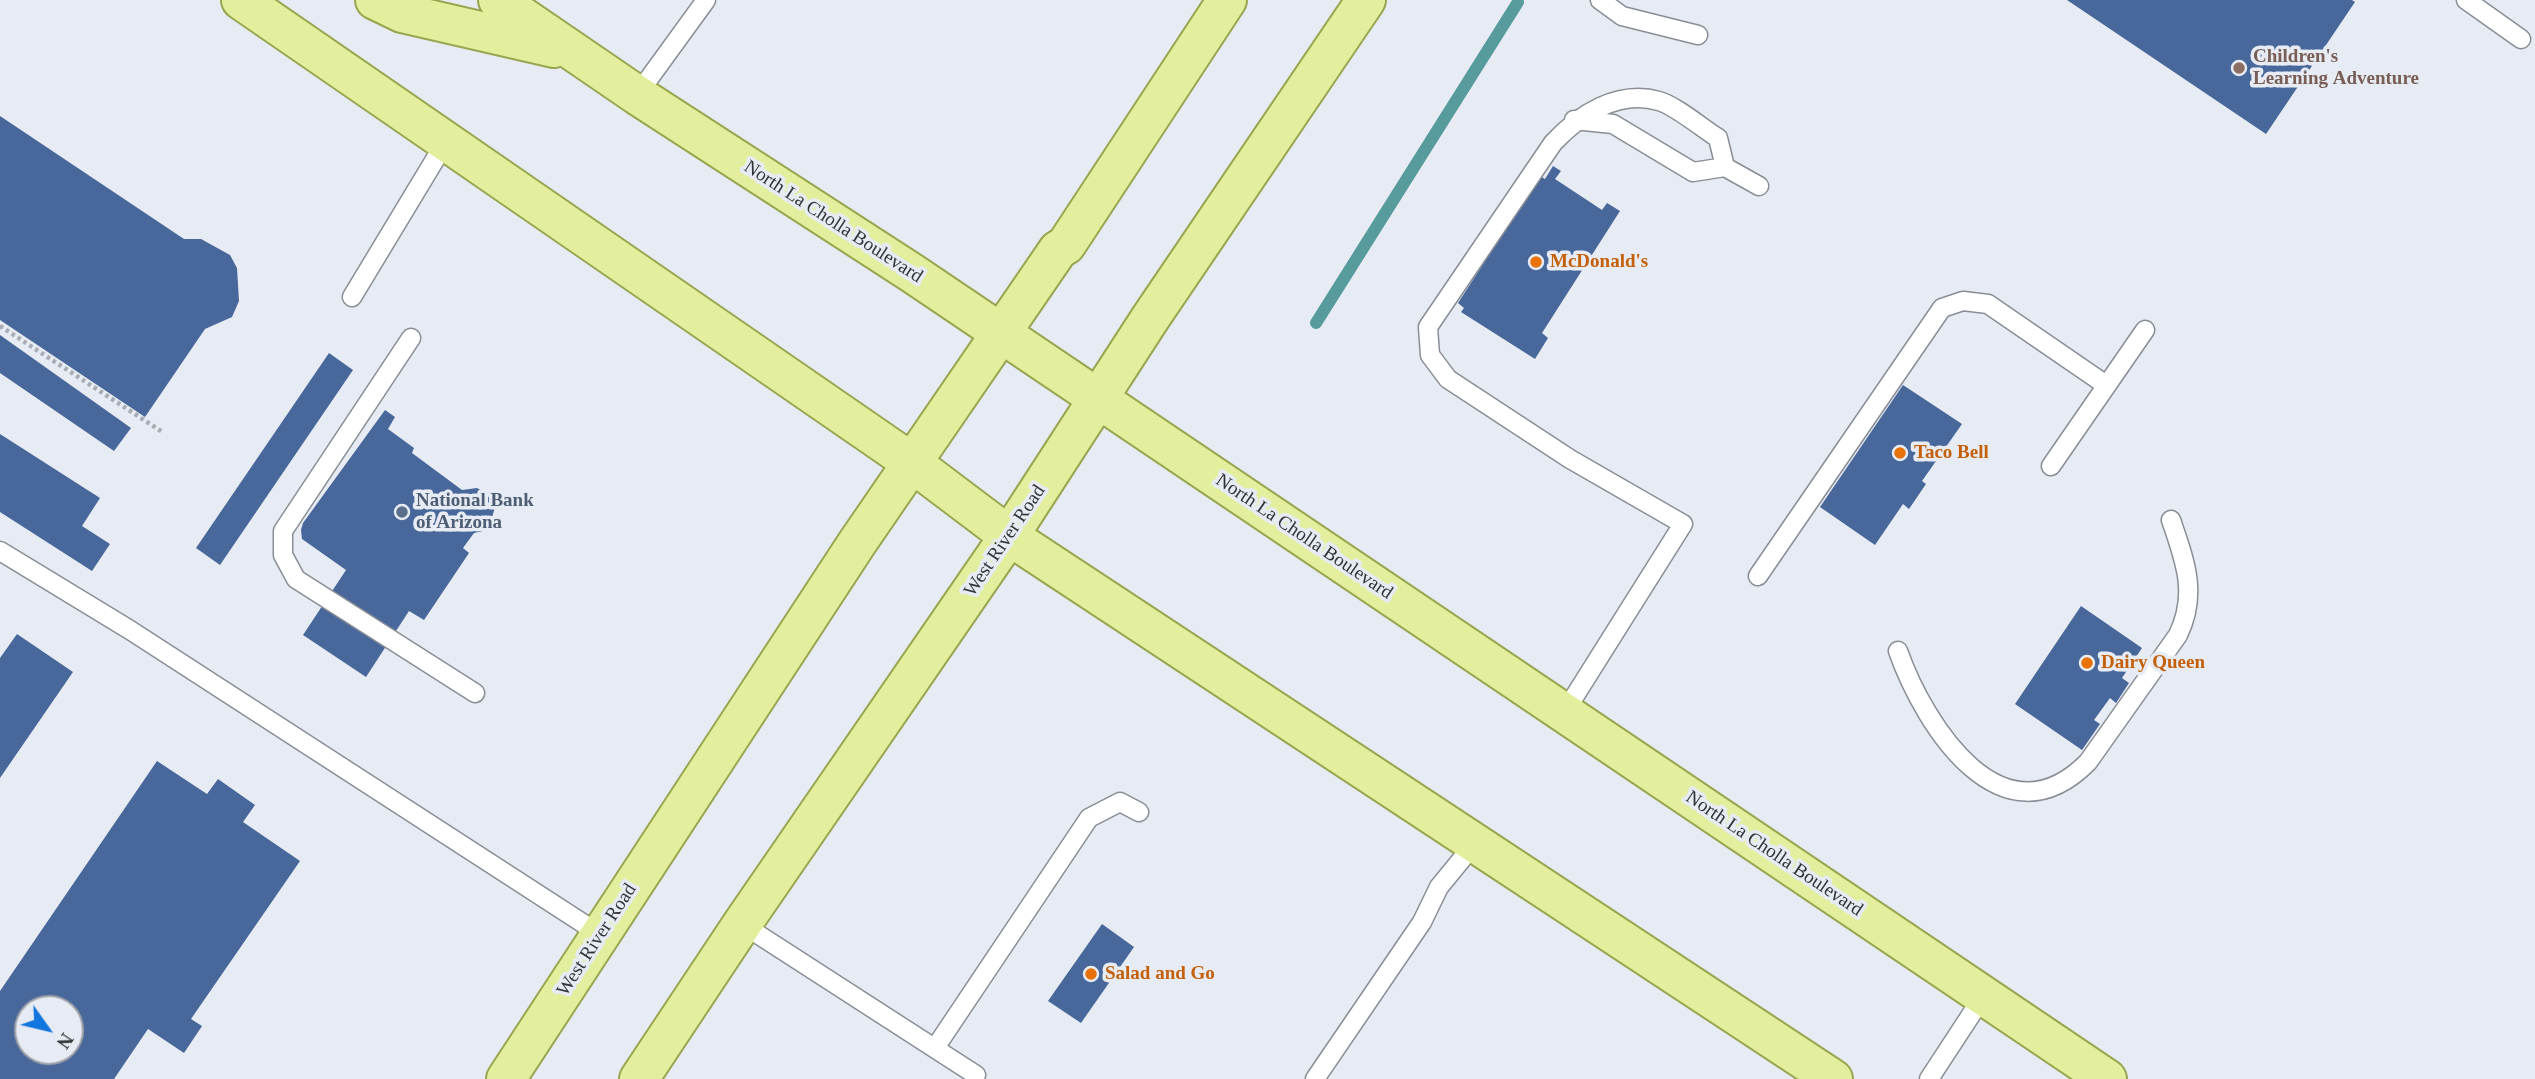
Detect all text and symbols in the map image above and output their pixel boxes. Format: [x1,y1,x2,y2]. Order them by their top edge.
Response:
place label: Children's Learning Adventure [2253,46,2419,90]
marker: Children's Learning Adventure [2231,60,2247,76]
street label: North La Cholla Boulevard [739,156,927,288]
place label: McDonald's [1550,251,1648,273]
marker: McDonald's [1528,254,1544,270]
place label: Taco Bell [1914,442,1989,464]
marker: Taco Bell [1892,445,1908,461]
street label: North La Cholla Boulevard [1211,469,1397,605]
street label: West River Road [959,481,1051,601]
place label: National Bank of Arizona [416,490,534,534]
marker: National Bank of Arizona [394,504,410,520]
place label: Dairy Queen [2101,652,2205,674]
marker: Dairy Queen [2079,655,2095,671]
street label: North La Cholla Boulevard [1681,786,1867,922]
street label: West River Road [552,880,642,1000]
place label: Salad and Go [1105,963,1215,985]
marker: Salad and Go [1083,966,1099,982]
north arrow [14,995,84,1065]
text: N [53,1029,78,1052]

